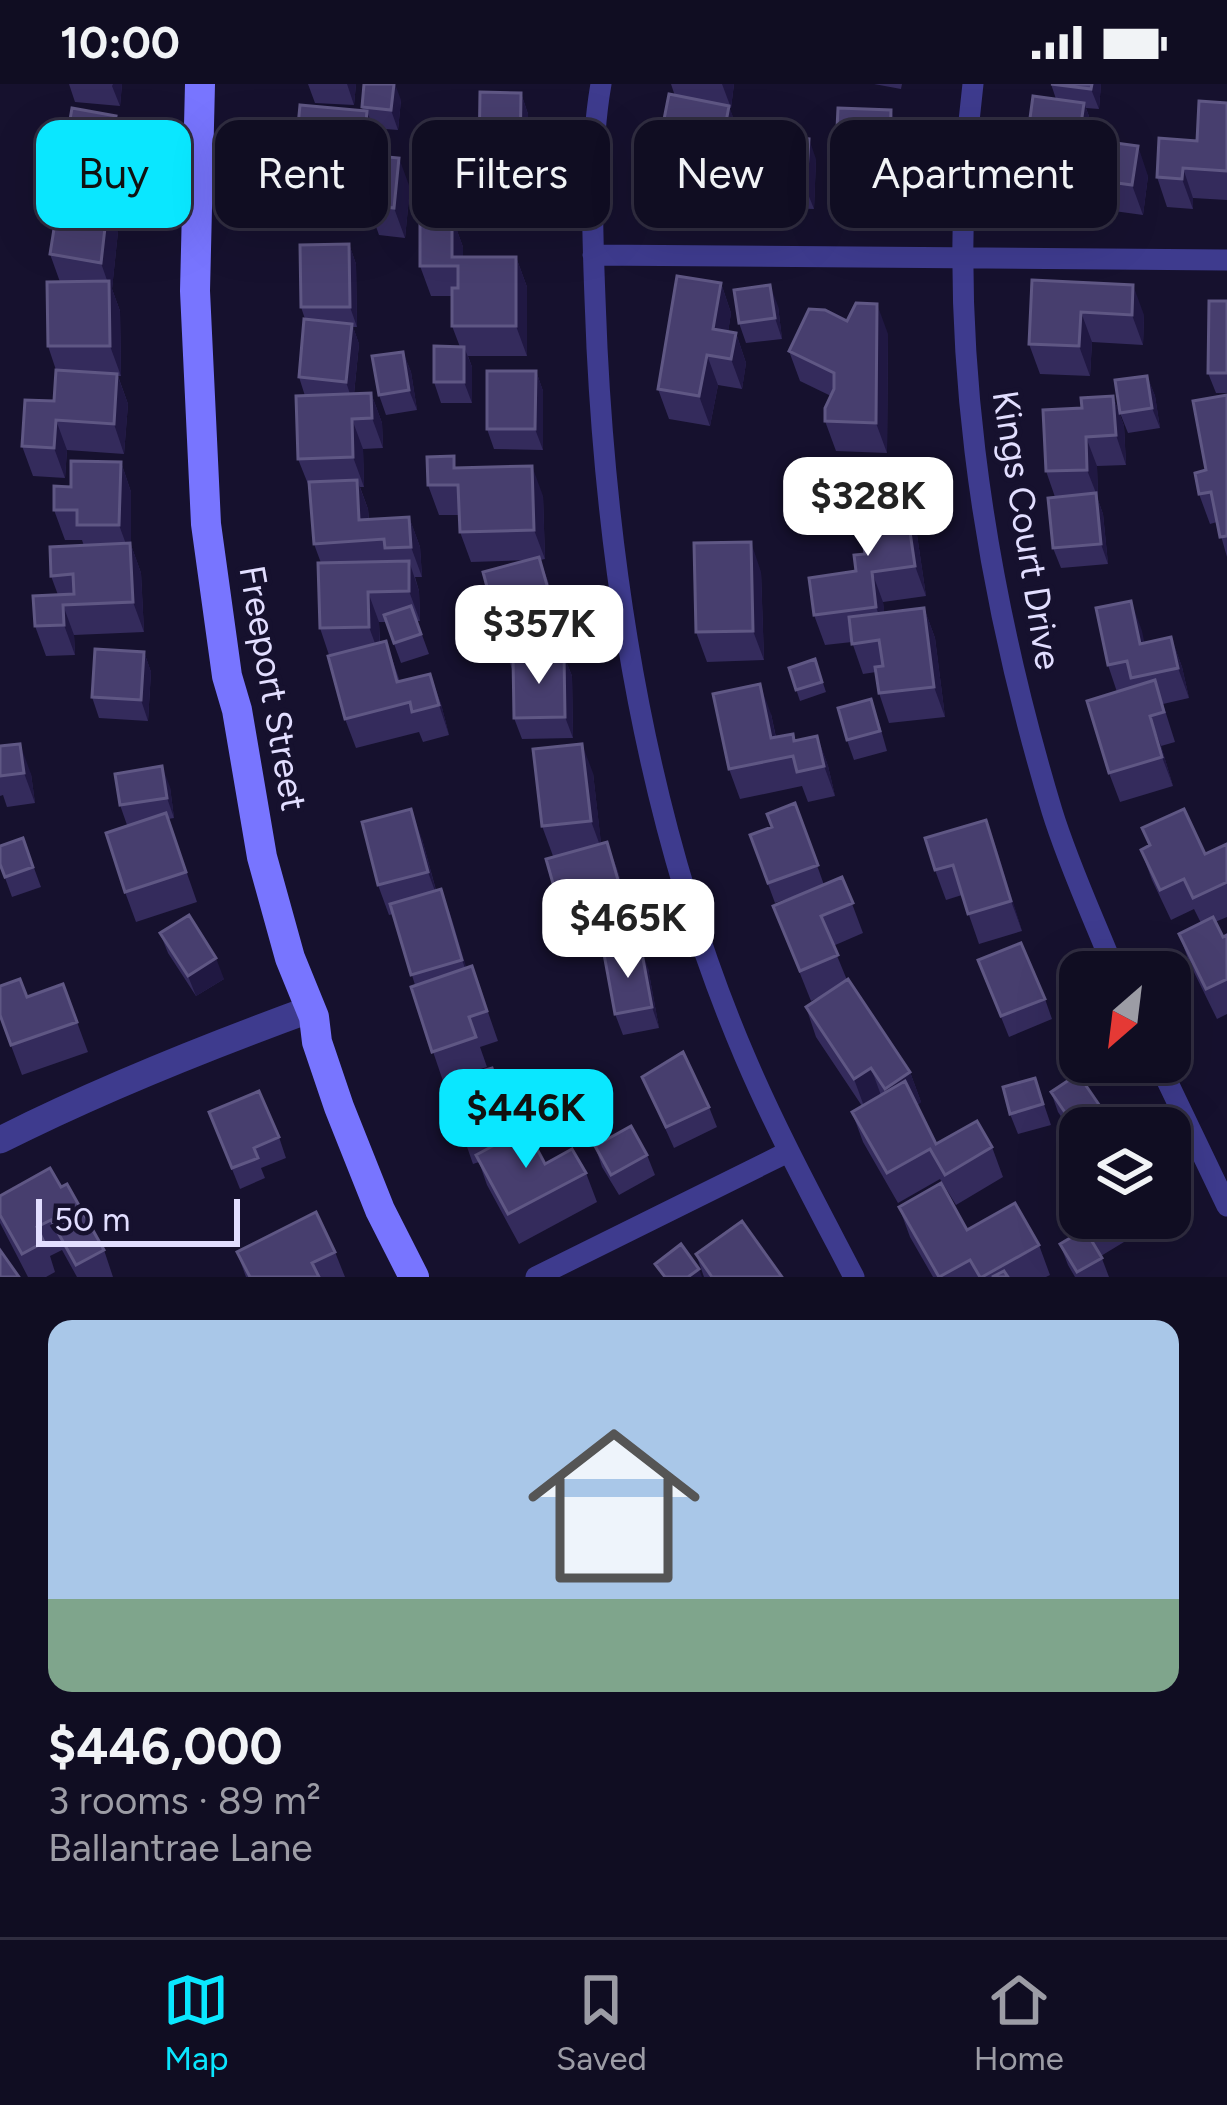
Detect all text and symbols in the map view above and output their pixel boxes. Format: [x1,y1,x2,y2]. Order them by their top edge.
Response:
text: 10:00 [60,15,180,69]
chip: Buy [36,120,191,228]
chip: Rent [215,120,388,228]
chip: Filters [412,120,610,228]
chip: New [634,120,806,228]
chip: Apartment [830,120,1117,228]
street label: Kings Court Drive [984,387,1070,673]
pin: $328K [784,457,952,559]
text: $328K [810,472,926,519]
street label: Freeport Street [230,562,316,814]
pin: $357K [455,585,623,687]
text: $357K [482,600,596,647]
pin: $465K [544,879,712,981]
text: $465K [569,894,687,941]
north arrow [1059,951,1191,1083]
map controls [1059,951,1191,1239]
pin: $446K [442,1069,610,1171]
text: $446K [466,1084,586,1131]
button: layers [1059,1107,1191,1239]
scale bar [36,1193,240,1246]
text: 50 m [54,1200,130,1239]
icon: home [506,1398,722,1614]
text: $446,000 [48,1716,283,1777]
text: 3 rooms · 89 m² [48,1777,321,1824]
text: Ballantrae Lane [48,1824,313,1871]
tab: Map [163,1967,229,2078]
tab: Saved [556,1967,647,2078]
tab: Home [974,1967,1064,2078]

